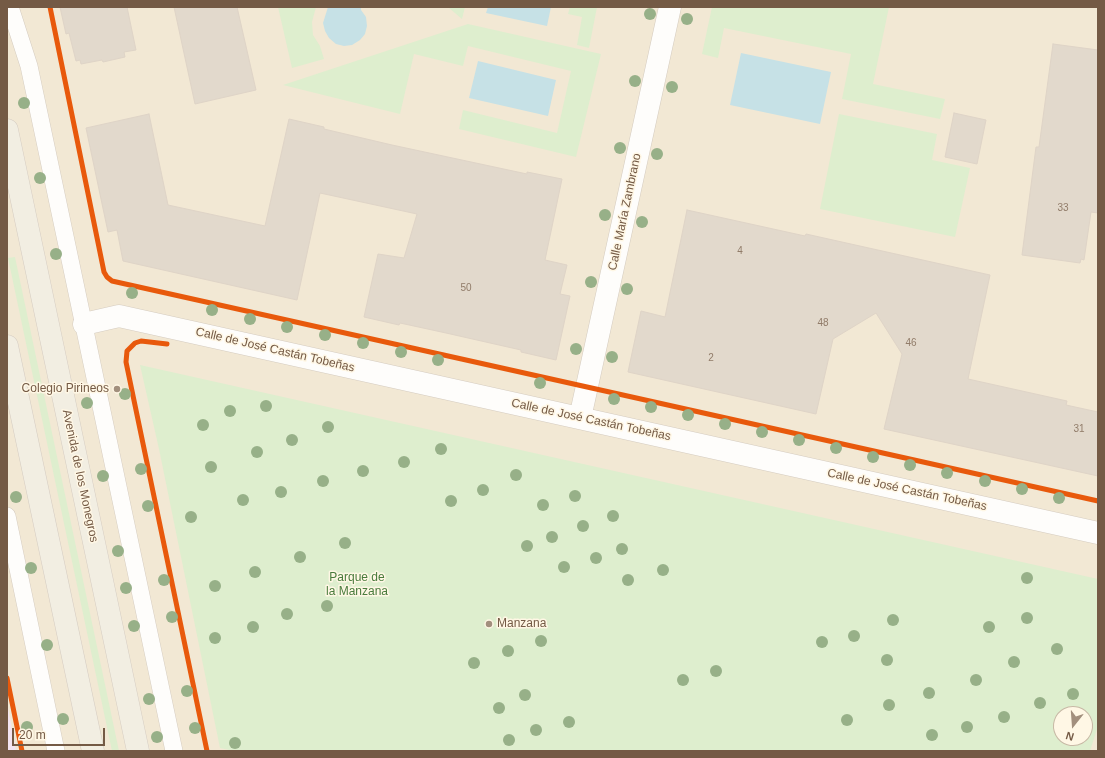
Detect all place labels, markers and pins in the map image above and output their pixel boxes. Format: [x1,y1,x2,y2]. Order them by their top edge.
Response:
place label: Colegio Pirineos [22,382,109,396]
marker: Colegio Pirineos [112,384,122,394]
place label: Manzana [497,617,546,631]
marker: Manzana [484,619,494,629]

